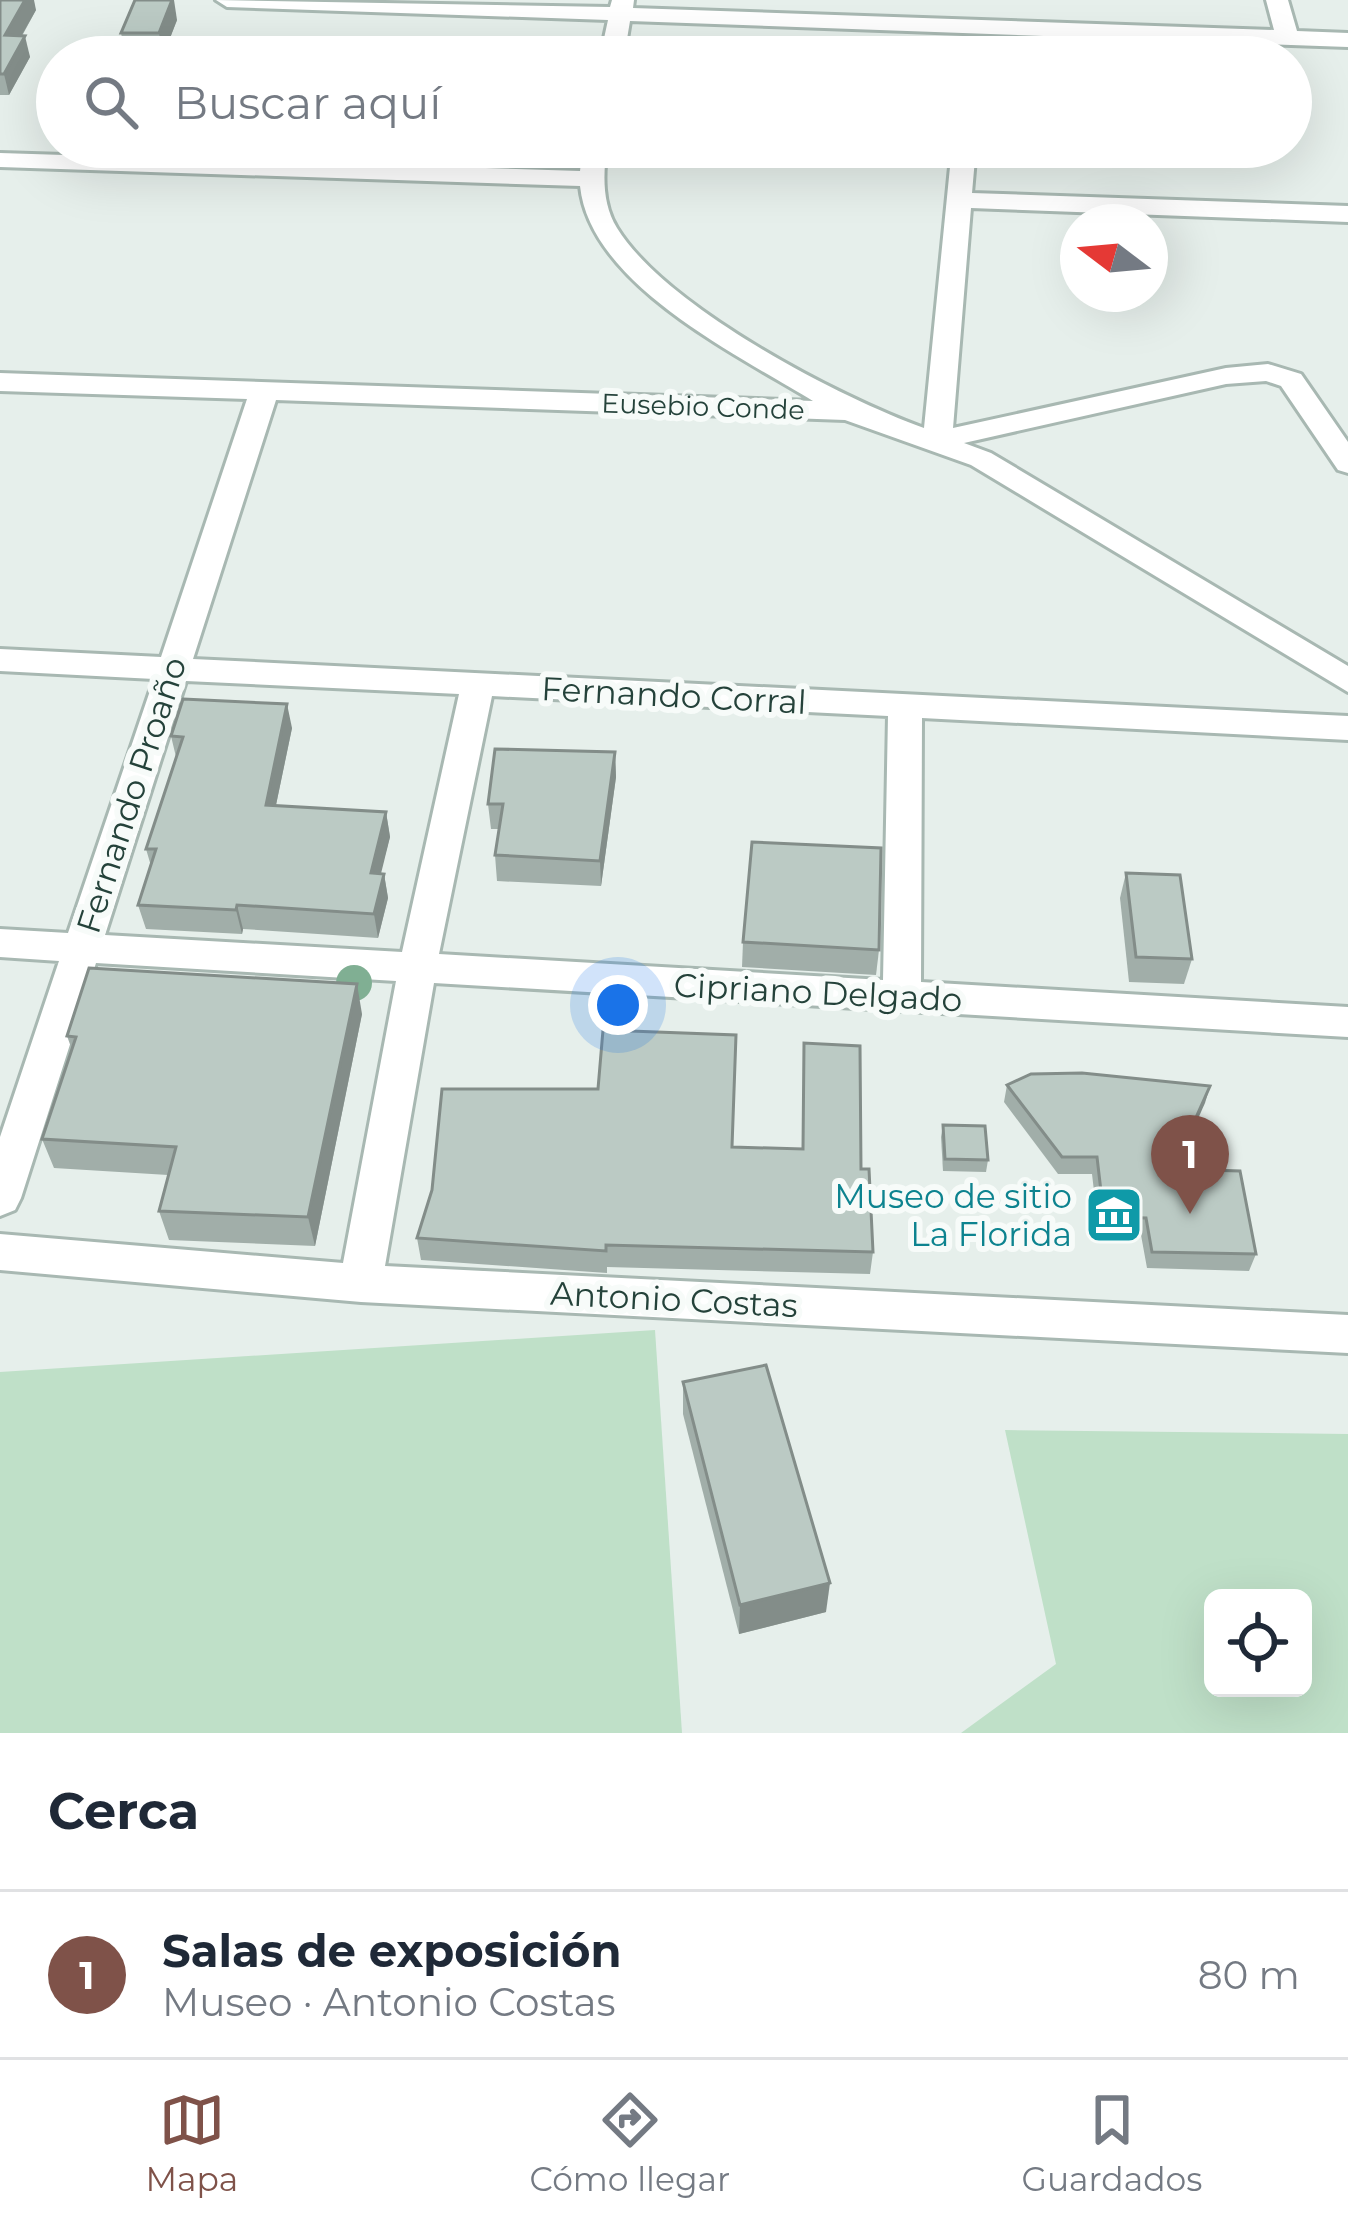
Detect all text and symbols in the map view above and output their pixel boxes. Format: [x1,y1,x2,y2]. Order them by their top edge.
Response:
search box [36,36,1312,168]
icon: search [78,69,144,135]
text: Buscar aquí [174,75,441,130]
north arrow [1060,204,1168,312]
street label: Eusebio Conde [601,386,805,427]
street label: Fernando Proaño [68,652,194,938]
street label: Fernando Corral [540,668,808,722]
street label: Cipriano Delgado [673,964,963,1020]
your location [588,975,648,1035]
pin: 1 [1151,1115,1229,1214]
place label: Museo de sitio La Florida [834,1176,1072,1254]
museum icon: Museo de sitio La Florida [1083,1184,1145,1246]
street label: Antonio Costas [549,1273,799,1325]
map controls [1204,1589,1312,1697]
button: locate [1204,1589,1312,1697]
text: Cerca [48,1780,199,1842]
text: Salas de exposición [162,1923,622,1978]
text: 1 [79,1951,95,1999]
text: 80 m [1198,1951,1300,1999]
text: Museo · Antonio Costas [162,1978,616,2026]
tab: Mapa [146,2087,238,2199]
tab: Cómo llegar [530,2087,730,2199]
tab: Guardados [1021,2087,1202,2199]

